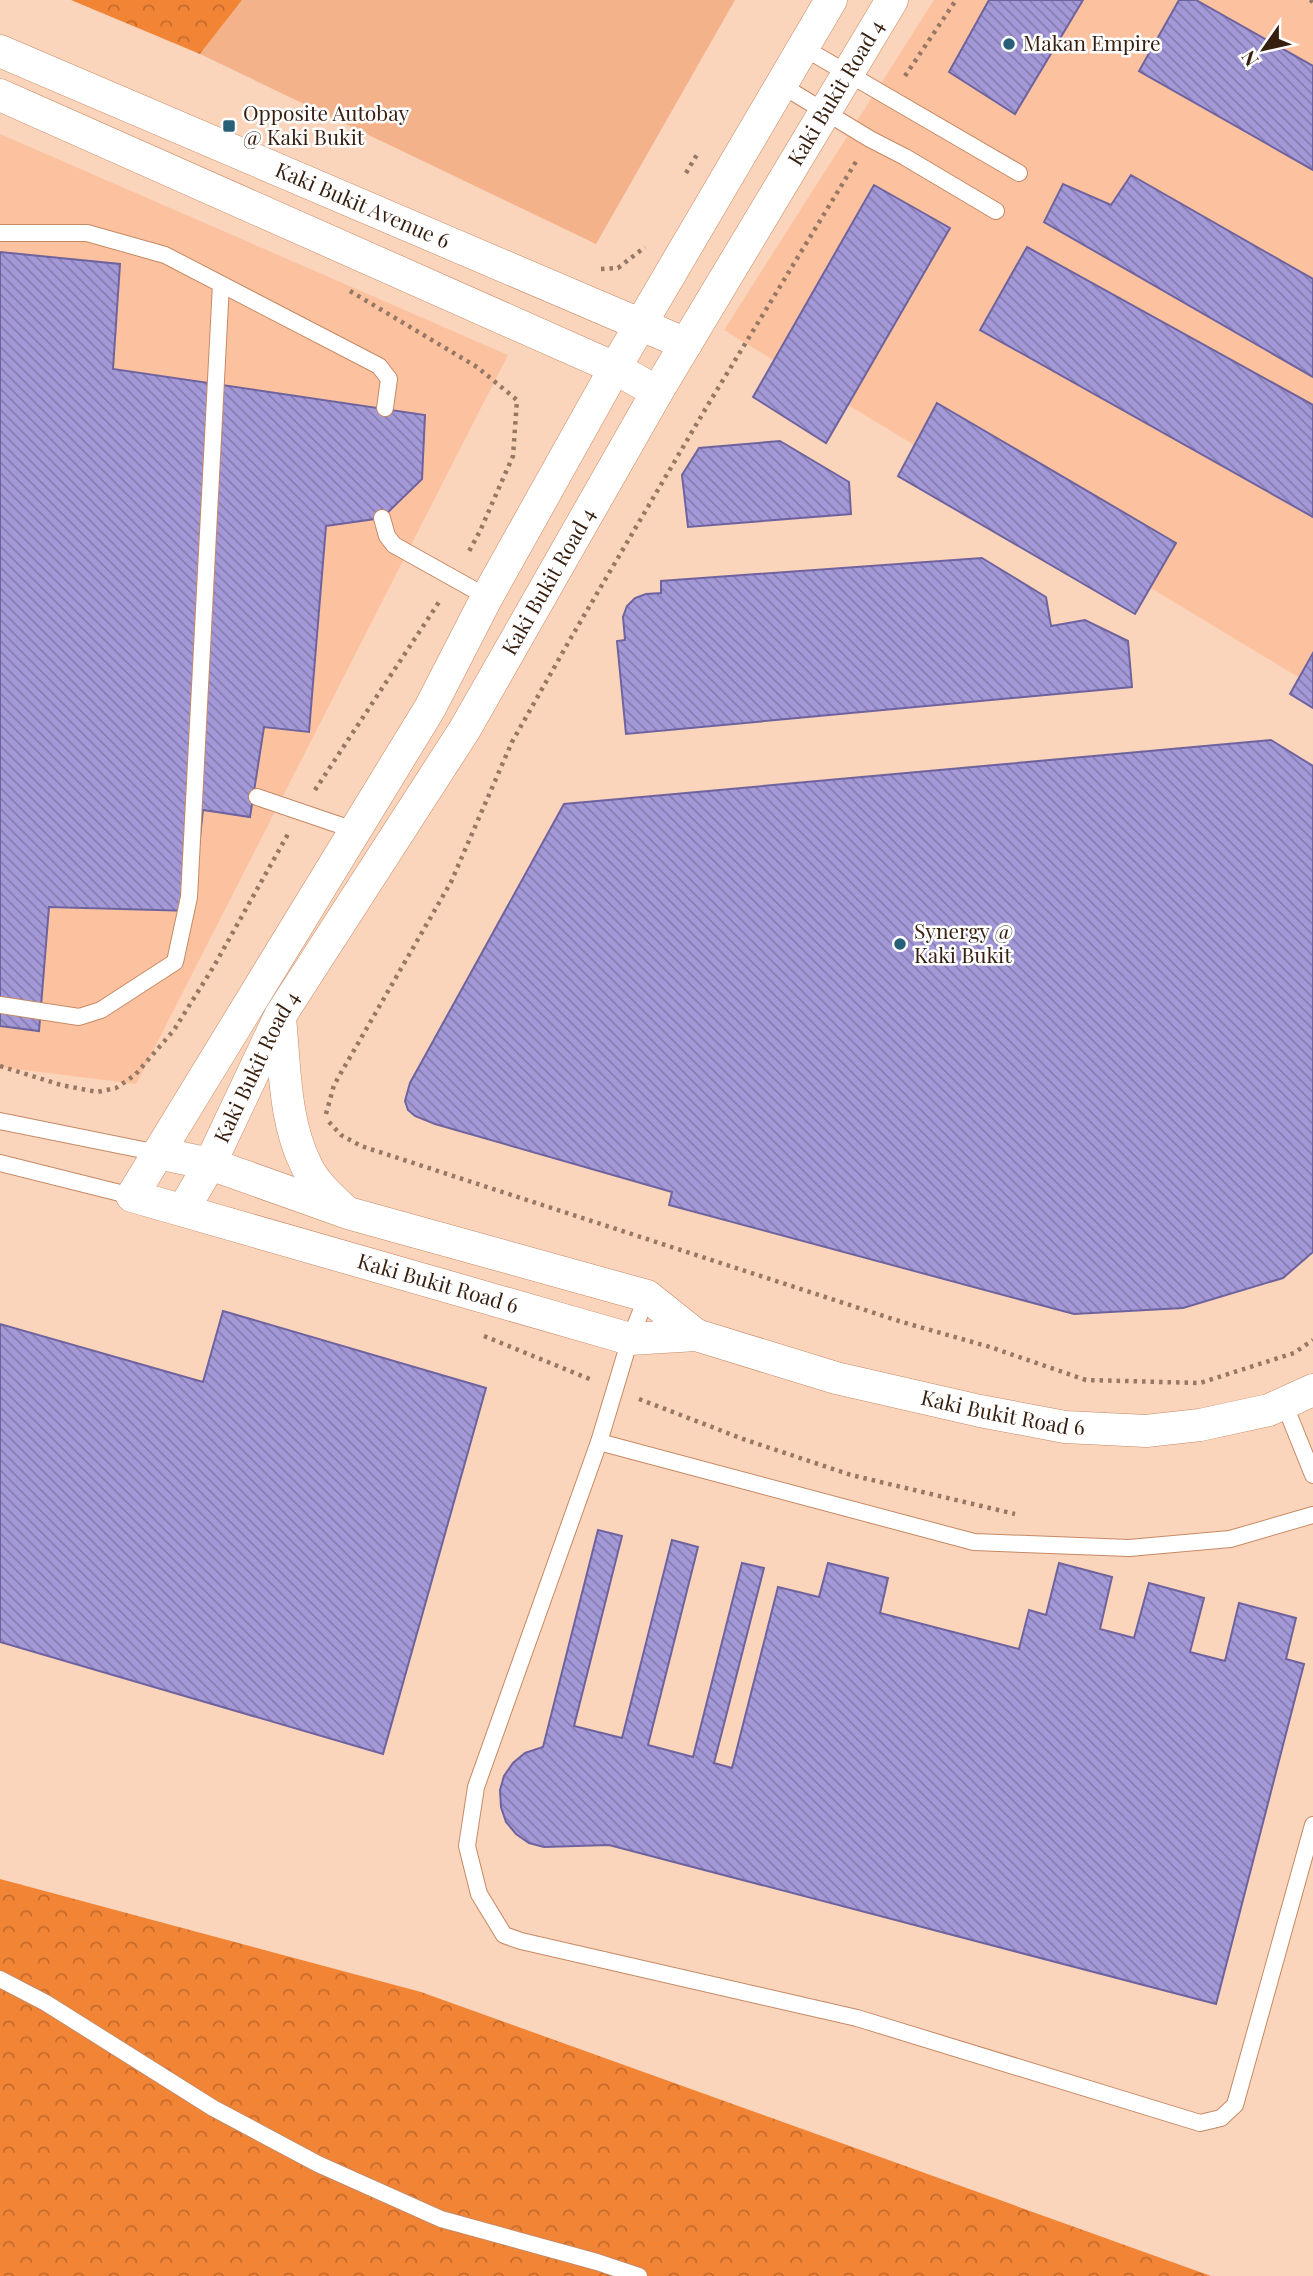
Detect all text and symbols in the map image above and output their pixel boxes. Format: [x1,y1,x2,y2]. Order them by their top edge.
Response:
street label: Kaki Bukit Road 4 [780,14,889,170]
north arrow [1229,14,1299,84]
place label: Makan Empire [1023,28,1161,56]
marker: Makan Empire [1001,36,1017,52]
text: N [1234,46,1264,72]
place label: Opposite Autobay @ Kaki Bukit [243,98,409,150]
marker: Opposite Autobay @ Kaki Bukit [221,118,237,134]
street label: Kaki Bukit Avenue 6 [272,154,455,254]
street label: Kaki Bukit Road 4 [494,502,600,660]
place label: Synergy @ Kaki Bukit [914,916,1013,968]
marker: Synergy @ Kaki Bukit [892,936,908,952]
street label: Kaki Bukit Road 4 [206,985,305,1147]
street label: Kaki Bukit Road 6 [355,1246,523,1318]
street label: Kaki Bukit Road 6 [919,1382,1086,1440]

